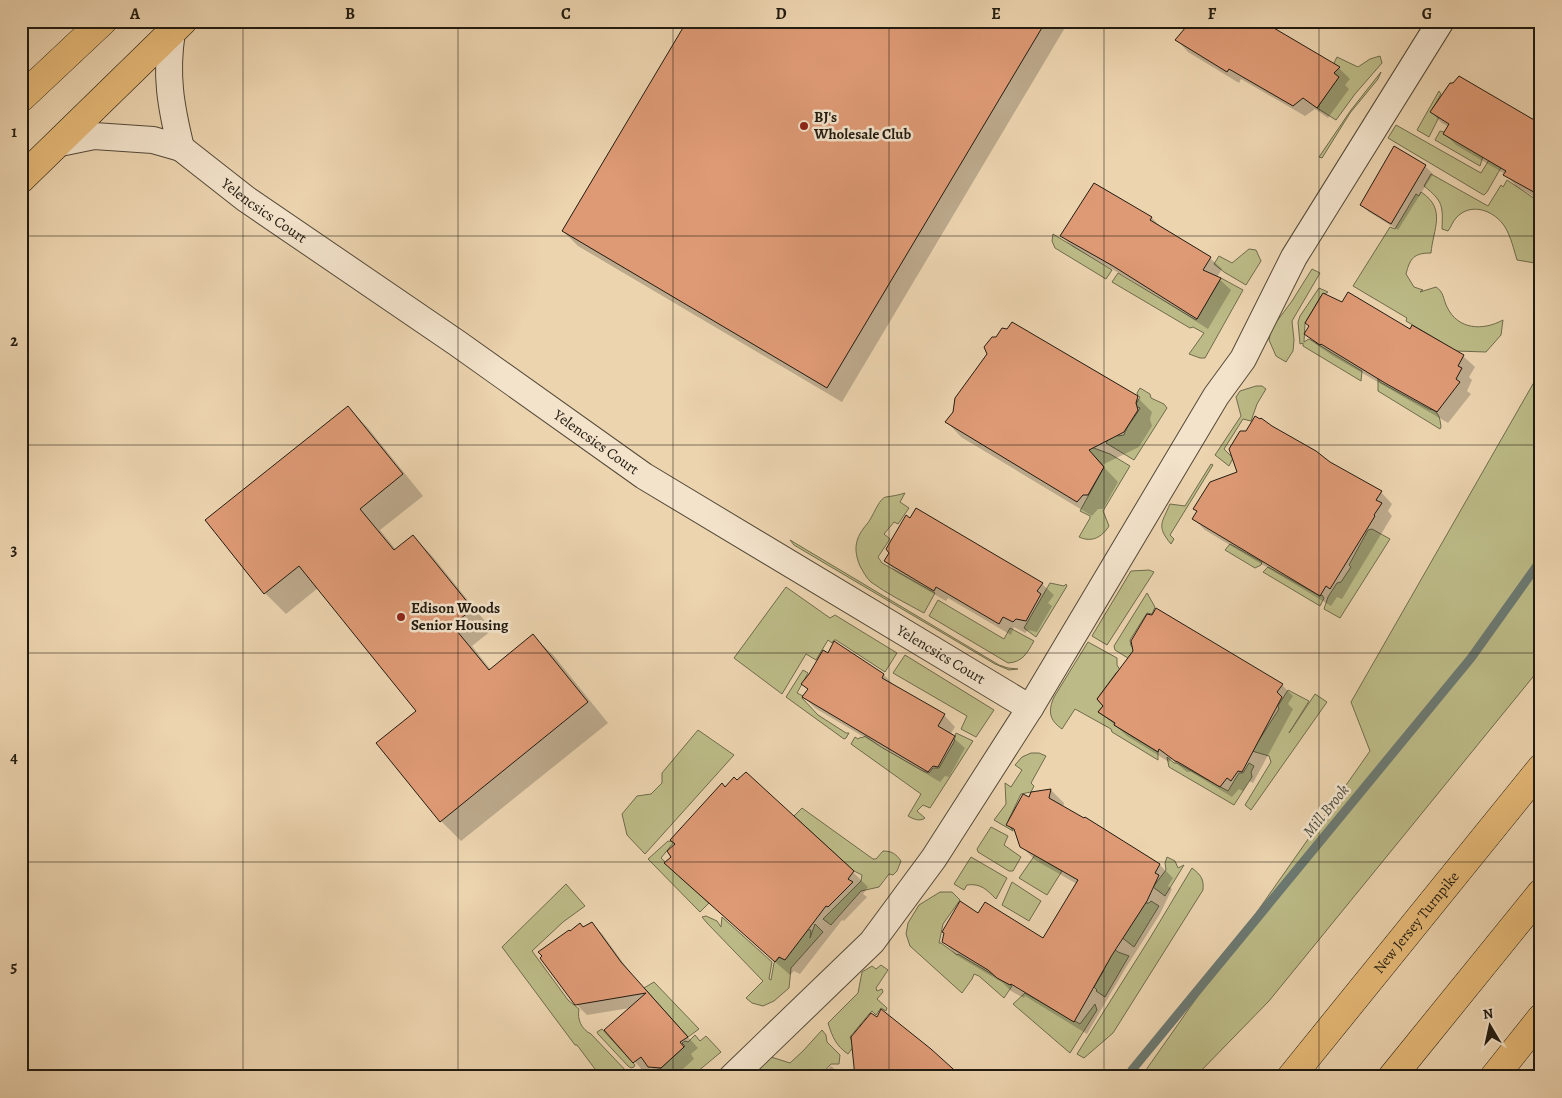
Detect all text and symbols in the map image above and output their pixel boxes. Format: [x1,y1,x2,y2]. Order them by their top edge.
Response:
text: A [129,3,141,25]
text: B [345,3,355,25]
text: C [561,3,571,25]
text: D [775,3,787,25]
text: E [991,3,1001,25]
text: F [1208,3,1217,25]
text: G [1422,3,1432,25]
place label: BJ's Wholesale Club [813,107,911,144]
marker: BJ's Wholesale Club [798,120,810,132]
text: 1 [11,121,17,143]
street label: Yelencsics Court [216,173,311,248]
text: 2 [10,330,18,352]
street label: Yelencsics Court [549,404,643,479]
text: 3 [11,539,18,561]
place label: Edison Woods Senior Housing [411,598,509,635]
marker: Edison Woods Senior Housing [395,611,407,623]
street label: Yelencsics Court [892,620,989,689]
text: 4 [10,747,18,769]
water label: Mill Brook [1298,780,1354,842]
street label: New Jersey Turnpike [1369,867,1464,978]
text: 5 [11,956,18,978]
north arrow [1464,1000,1514,1050]
text: N [1482,1003,1495,1024]

